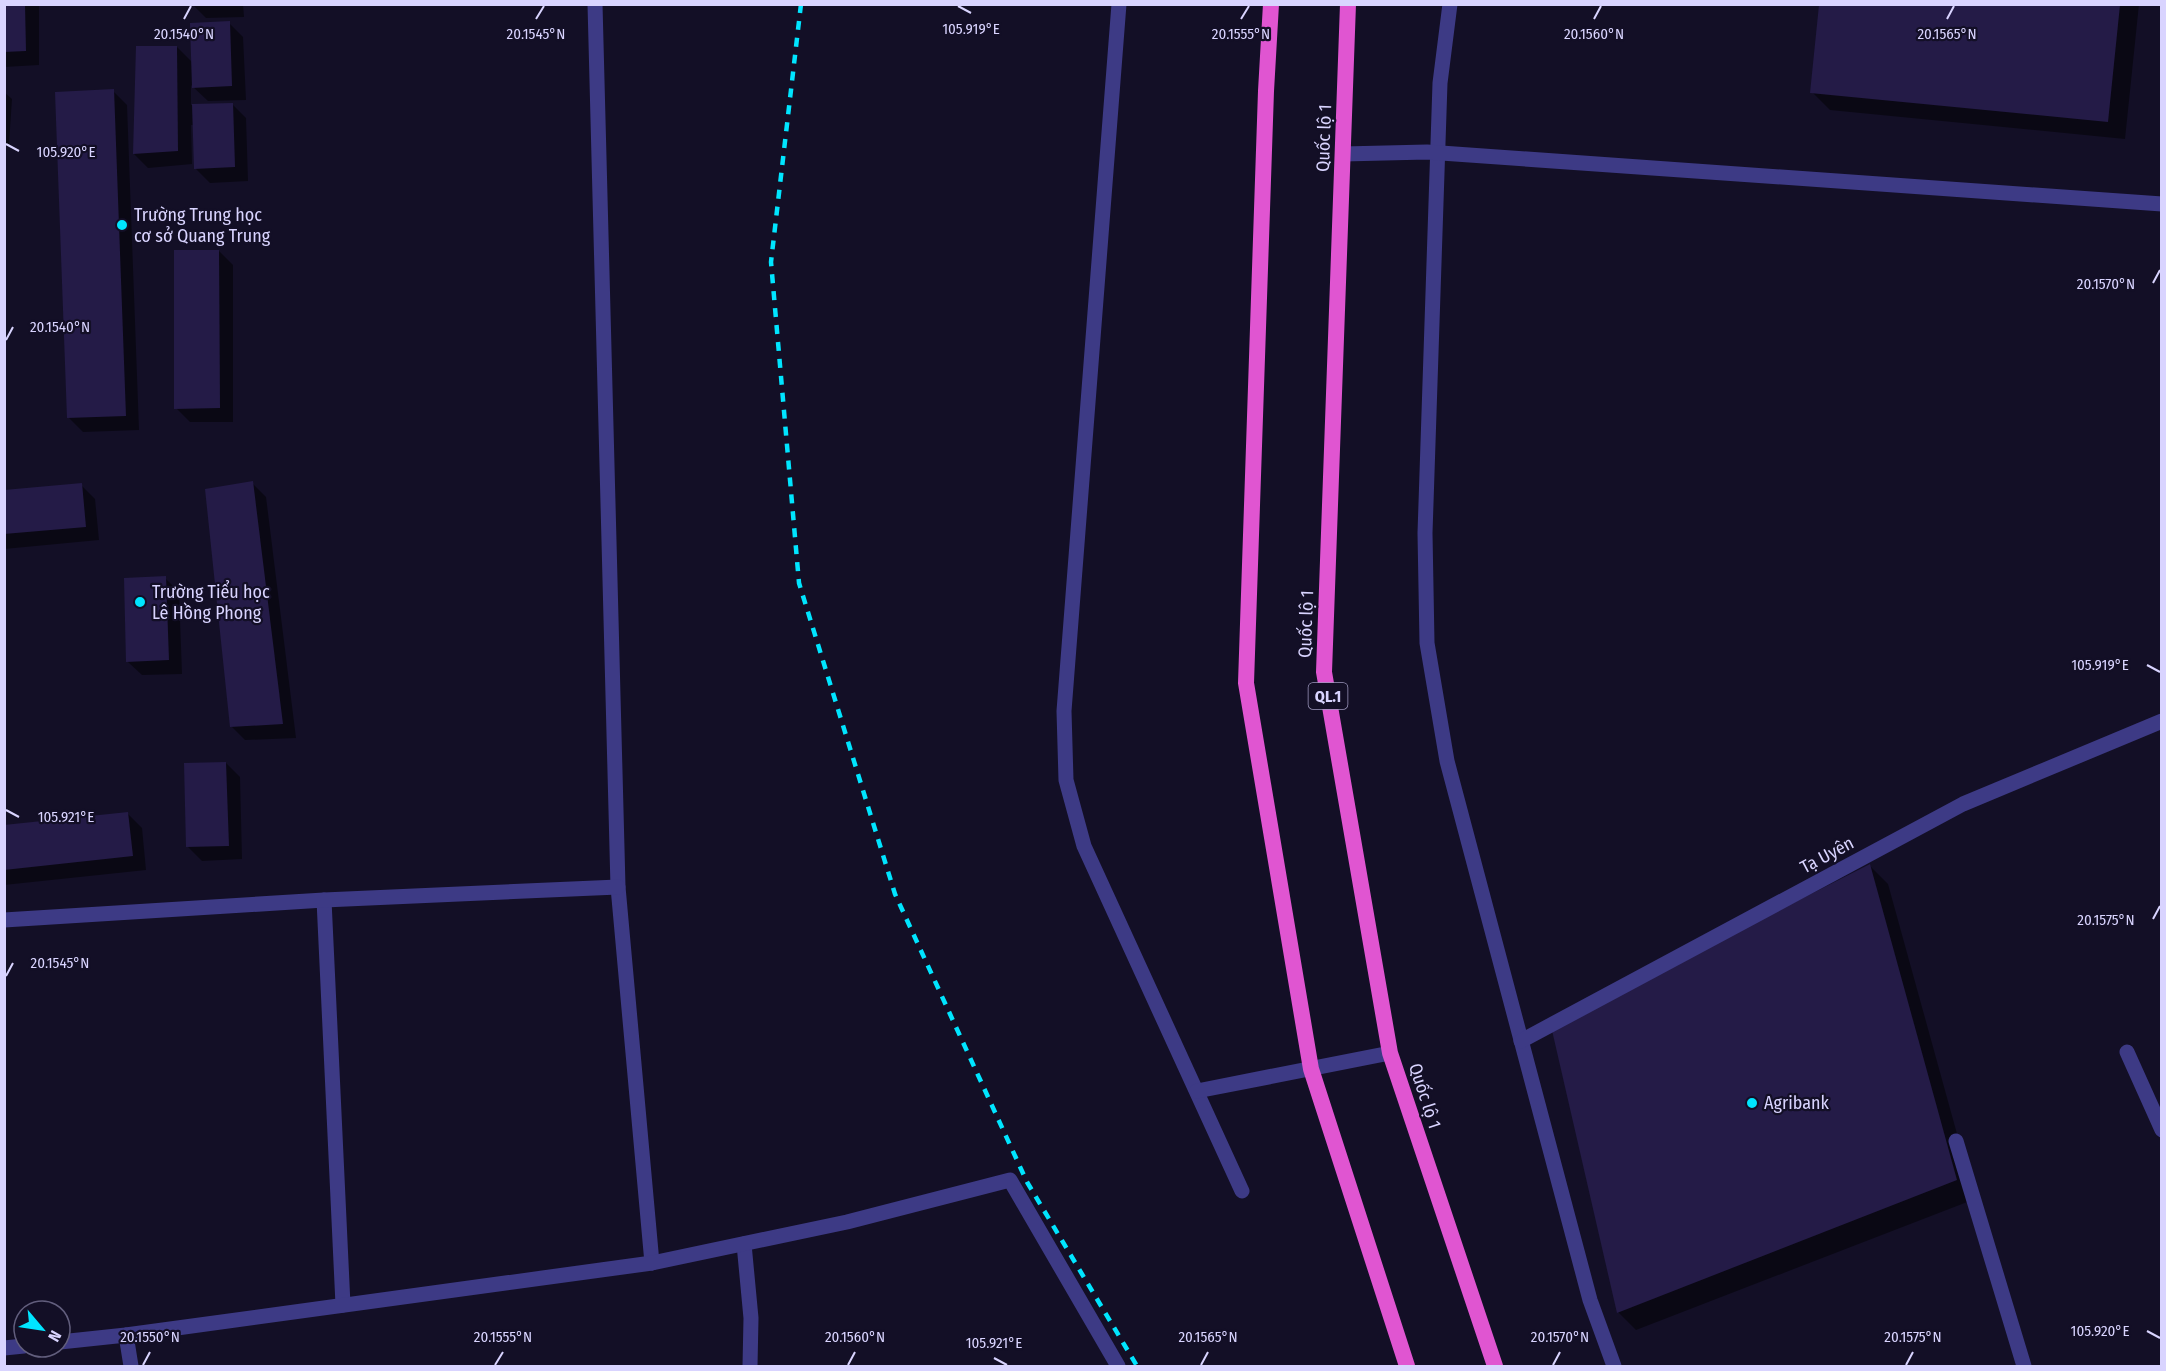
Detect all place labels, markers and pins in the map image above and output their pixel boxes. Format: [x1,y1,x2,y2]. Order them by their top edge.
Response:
place label: Trường Trung học cơ sở Quang Trung [134,204,271,247]
marker: Trường Trung học cơ sở Quang Trung [115,218,129,232]
place label: Trường Tiểu học Lê Hồng Phong [152,580,270,624]
marker: Trường Tiểu học Lê Hồng Phong [133,595,147,609]
place label: Agribank [1764,1092,1829,1114]
marker: Agribank [1745,1096,1759,1110]

